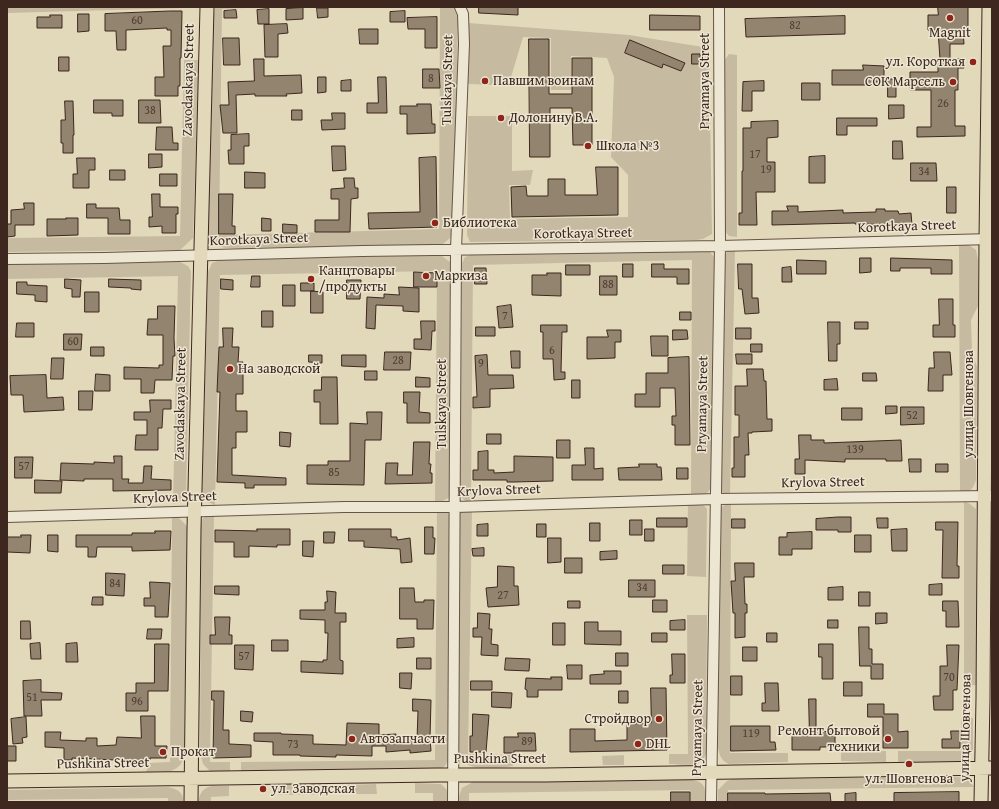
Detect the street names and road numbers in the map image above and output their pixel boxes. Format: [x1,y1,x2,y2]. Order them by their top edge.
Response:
street label: Zavodaskaya Street [180,23,198,137]
street label: Pryamaya Street [697,33,713,129]
street label: Tulskaya Street [439,35,457,125]
street label: Korotkaya Street [857,217,957,237]
street label: Korotkaya Street [534,225,632,243]
street label: Korotkaya Street [209,230,309,250]
street label: Zavodaskaya Street [172,347,190,461]
street label: улица Шовгенова [961,350,977,458]
street label: Pryamaya Street [694,356,712,452]
street label: Tulskaya Street [434,359,450,449]
street label: Krylova Street [781,474,865,492]
street label: Krylova Street [457,481,541,501]
street label: Krylova Street [133,488,217,508]
street label: улица Шовгенова [957,674,975,782]
street label: Pryamaya Street [689,680,707,776]
street label: Pushkina Street [454,751,546,767]
street label: Pushkina Street [57,755,149,773]

